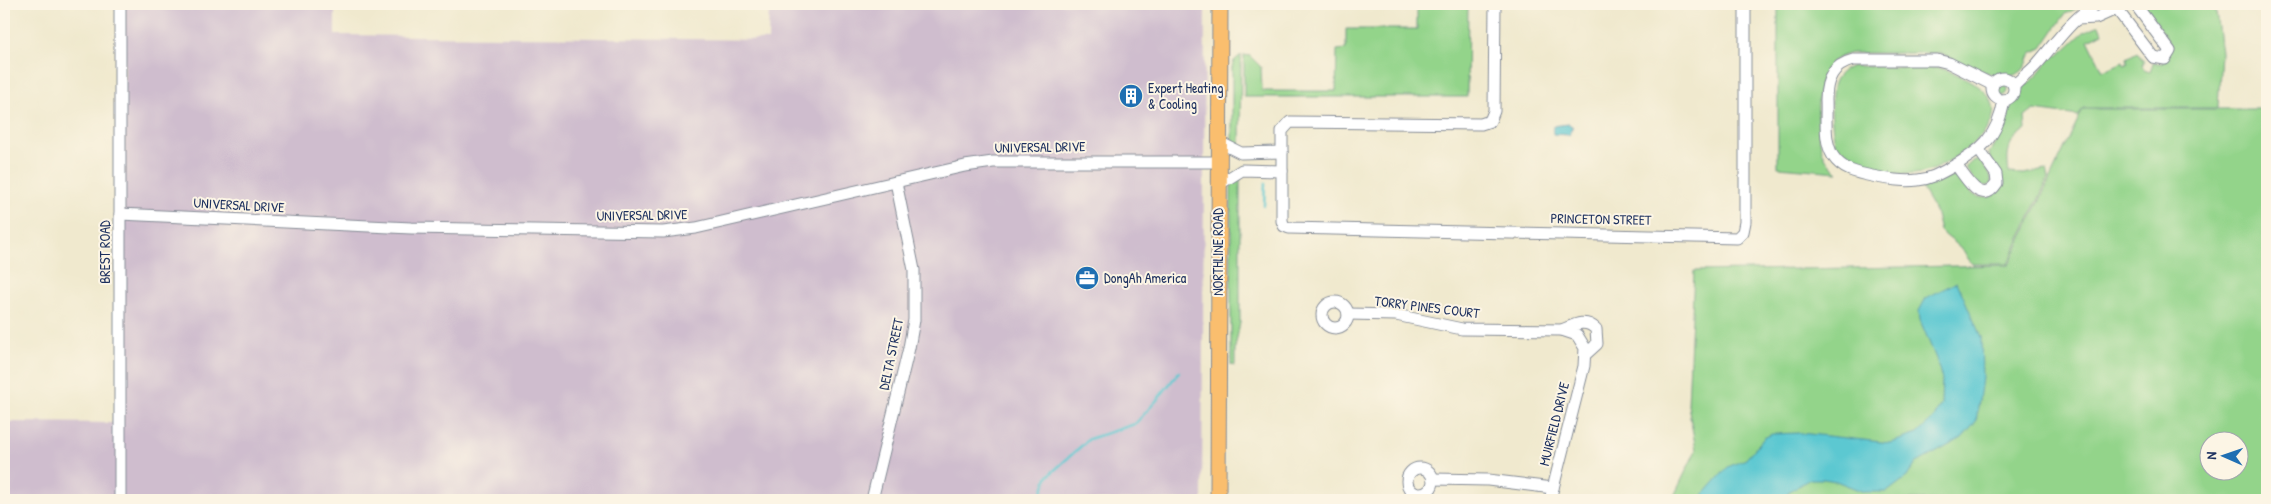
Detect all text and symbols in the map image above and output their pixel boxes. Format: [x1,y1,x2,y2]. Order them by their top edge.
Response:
place label: Expert Heating & Cooling [1148,78,1224,114]
building icon: Expert Heating & Cooling [1118,83,1144,109]
street label: UNIVERSAL DRIVE [994,136,1086,157]
street label: UNIVERSAL DRIVE [193,193,285,216]
street label: UNIVERSAL DRIVE [596,204,688,225]
street label: NORTHLINE ROAD [1208,208,1227,296]
street label: PRINCETON STREET [1550,208,1652,229]
street label: BREST ROAD [95,220,114,284]
office icon: DongAh America [1074,265,1100,291]
place label: DongAh America [1104,268,1187,288]
street label: TORRY PINES COURT [1373,291,1481,322]
street label: DELTA STREET [874,316,907,392]
street label: MUIRFIELD DRIVE [1534,380,1573,468]
north arrow [2198,432,2248,482]
text: N [2201,451,2220,460]

